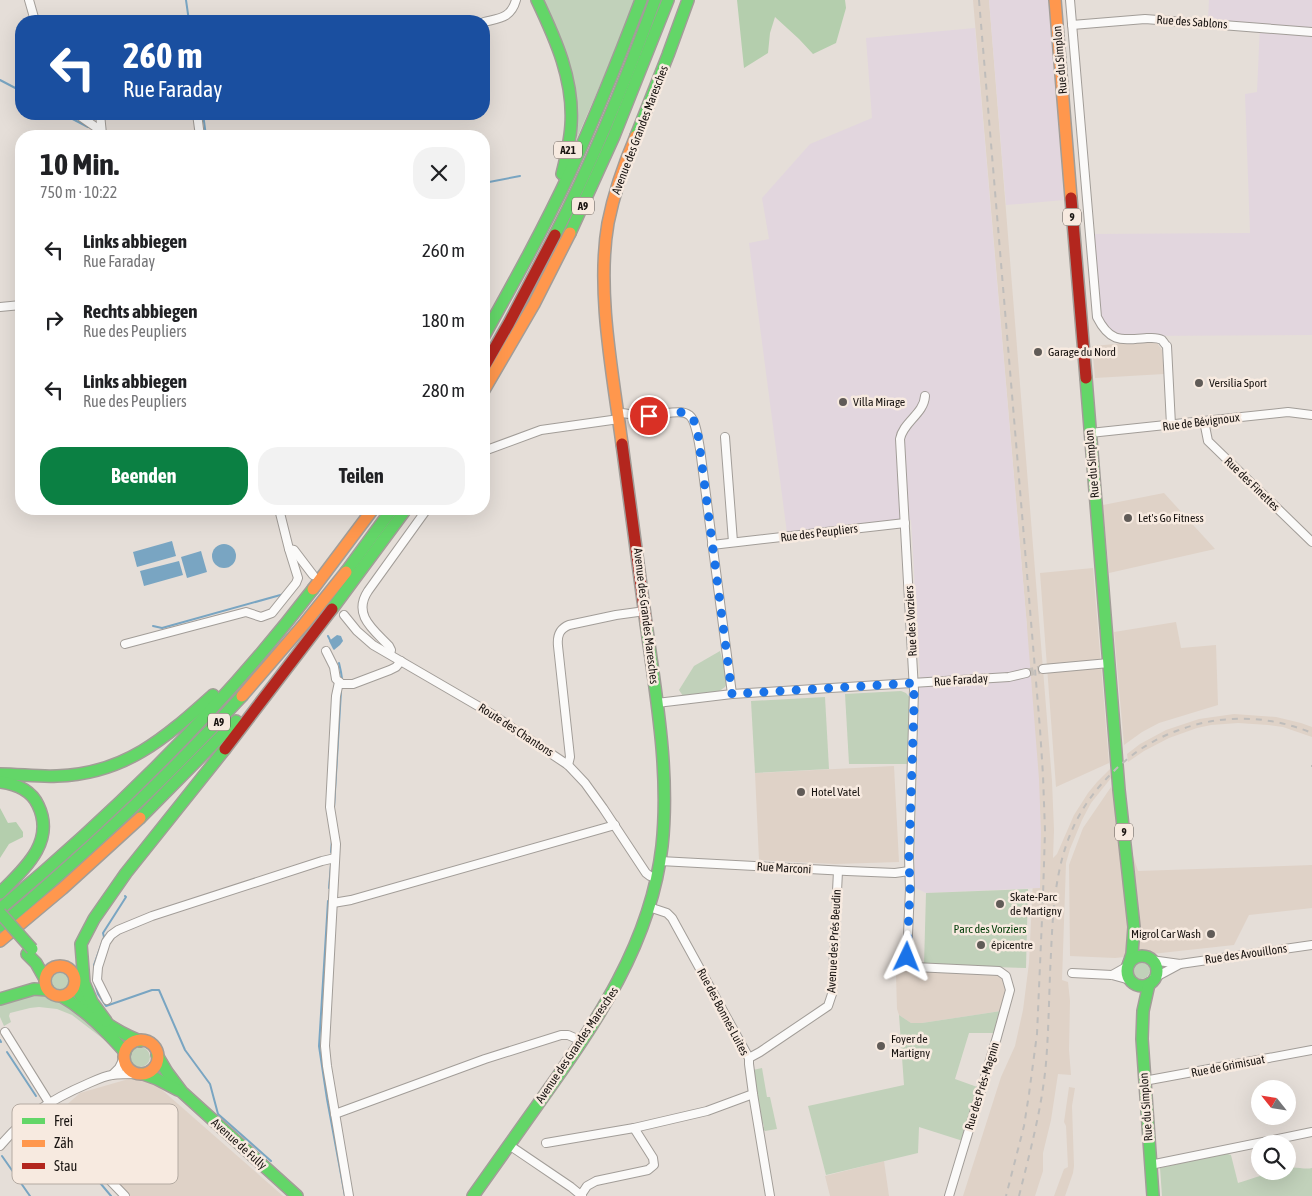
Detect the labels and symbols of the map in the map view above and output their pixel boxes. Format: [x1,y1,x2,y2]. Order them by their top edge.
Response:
street label: Rue des Sablons [1156,13,1228,31]
street label: Rue du Simplon [1050,25,1070,95]
street label: Avenue des Grandes Maresches [609,64,671,196]
road number: A21 [554,142,582,158]
road number: A9 [572,198,594,215]
road number: 9 [1063,208,1081,226]
place label: Garage du Nord [1048,345,1116,359]
marker: Garage du Nord [1032,346,1044,358]
place label: Versilia Sport [1209,376,1267,390]
marker: Versilia Sport [1193,377,1205,389]
pin [628,395,670,437]
place label: Villa Mirage [853,395,905,409]
marker: Villa Mirage [837,396,849,408]
street label: Rue de Bévignoux [1162,410,1241,434]
street label: Rue du Simplon [1082,429,1102,499]
street label: Rue des Finettes [1222,454,1282,514]
place label: Let's Go Fitness [1138,511,1204,525]
marker: Let's Go Fitness [1122,512,1134,524]
street label: Rue des Peupliers [780,521,858,545]
street label: Avenue des Grandes Maresches [631,547,661,685]
street label: Rue des Vorziers [902,585,920,657]
street label: Rue Faraday [933,671,989,689]
street label: Route des Chantons [476,701,556,759]
road number: A9 [208,714,230,730]
place label: Hotel Vatel [811,785,861,799]
marker: Hotel Vatel [795,786,807,798]
road number: 9 [1115,824,1133,840]
street label: Rue Marconi [756,860,812,876]
street label: Avenue des Prés Beudin [824,889,844,993]
place label: Skate-Parc de Martigny [1010,890,1062,918]
marker: Skate-Parc de Martigny [994,898,1006,910]
park label: Parc des Vorziers [954,922,1026,936]
place label: Migrol Car Wash [1131,927,1201,941]
marker: Migrol Car Wash [1205,928,1217,940]
position arrow [880,930,932,982]
place label: épicentre [991,938,1033,952]
marker: épicentre [975,939,987,951]
street label: Rue des Avouillons [1204,941,1288,967]
street label: Rue des Bonnes Luites [694,966,752,1058]
street label: Avenue des Grandes Maresches [533,984,621,1106]
place label: Foyer de Martigny [891,1032,930,1060]
marker: Foyer de Martigny [875,1040,887,1052]
street label: Rue des Prés-Magnin [962,1040,1002,1132]
street label: Rue de Grimisuat [1190,1052,1267,1080]
street label: Rue du Simplon [1137,1072,1155,1142]
north arrow [1251,1080,1296,1125]
legend [12,1104,178,1184]
text: Frei [54,1113,73,1129]
street label: Avenue de Fully [209,1116,269,1172]
text: Zäh [54,1135,74,1151]
text: Stau [54,1158,77,1174]

